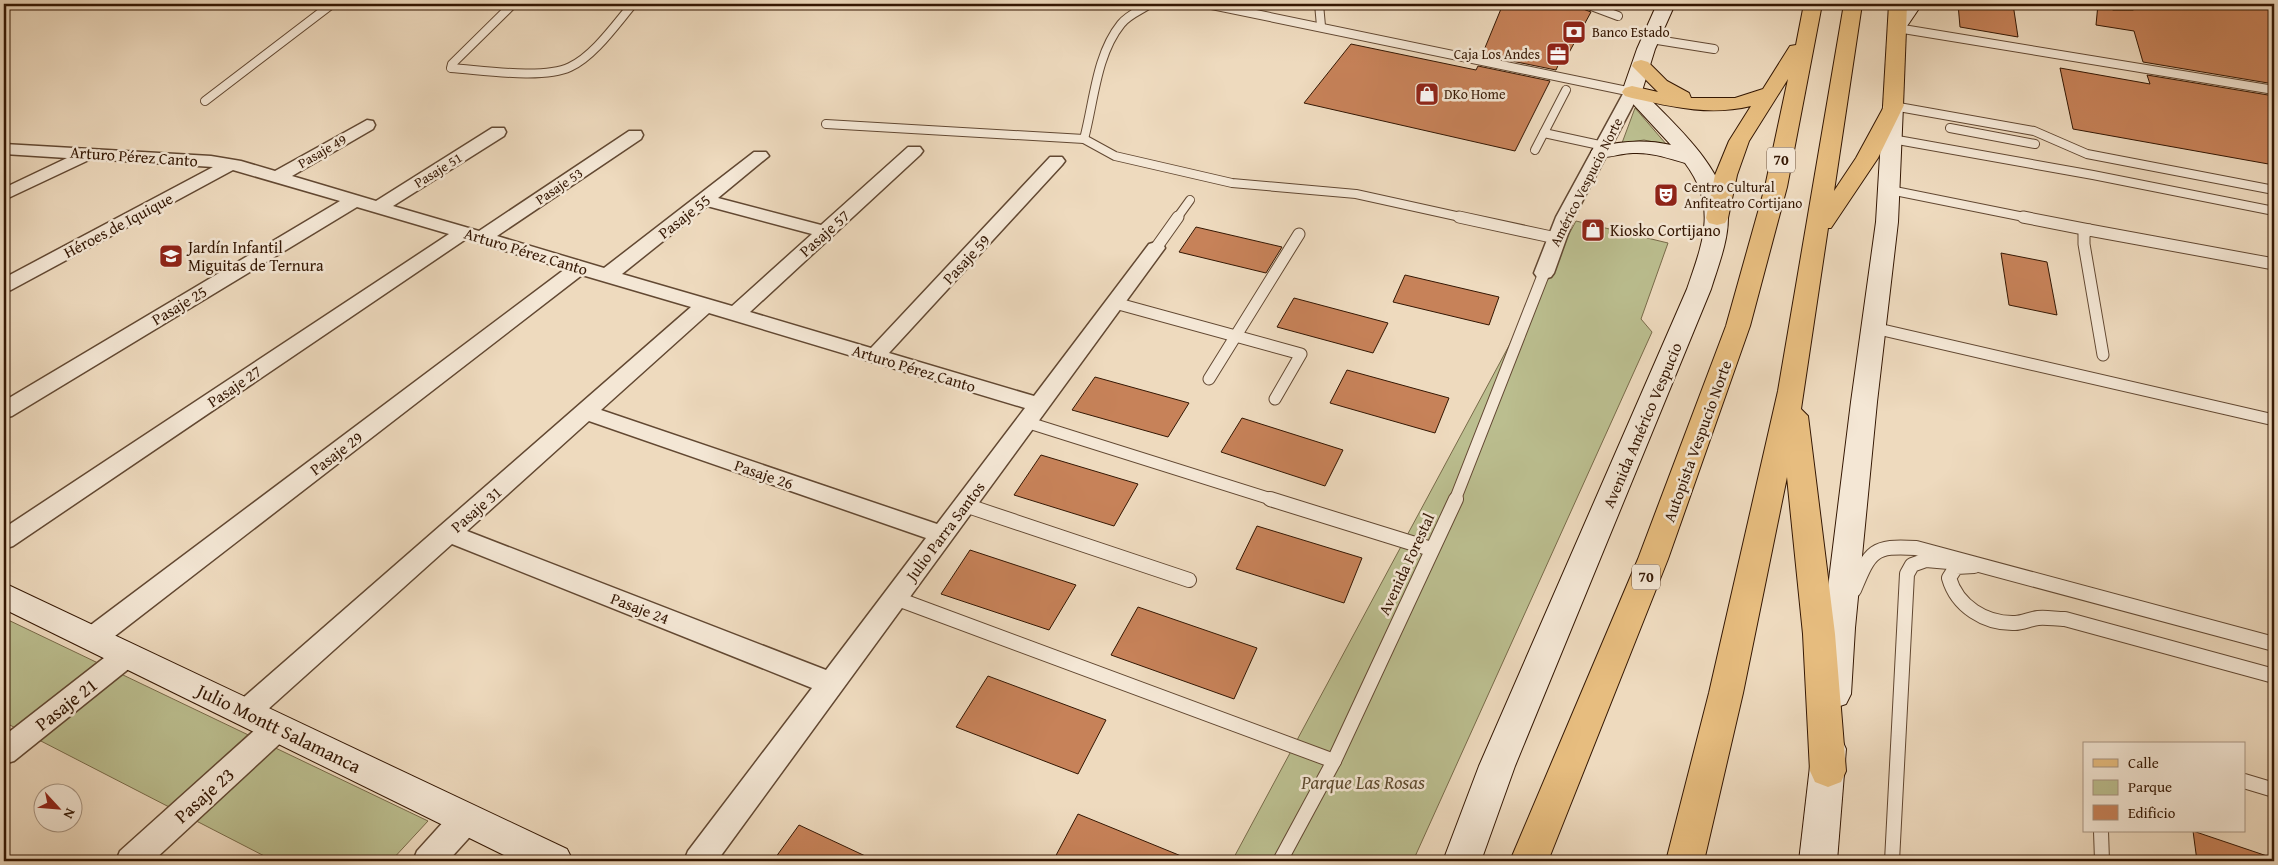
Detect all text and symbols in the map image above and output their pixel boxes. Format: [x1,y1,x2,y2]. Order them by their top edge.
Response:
bank icon: Banco Estado [1561,19,1587,45]
place label: Banco Estado [1592,22,1670,42]
office icon: Caja Los Andes [1545,41,1571,67]
place label: Caja Los Andes [1454,44,1540,64]
shop icon: DKo Home [1414,81,1440,107]
place label: DKo Home [1444,84,1506,104]
street label: Américo Vespucio Norte [1545,114,1627,250]
street label: Pasaje 49 [294,129,350,173]
street label: Arturo Pérez Canto [69,140,199,172]
street label: Pasaje 51 [410,147,466,193]
road number: 70 [1767,148,1795,172]
street label: Pasaje 53 [531,163,587,209]
place label: Centro Cultural Anfiteatro Cortijano [1684,177,1802,213]
theatre icon: Centro Cultural Anfiteatro Cortijano [1653,182,1679,208]
street label: Héroes de Iquique [59,186,177,264]
street label: Pasaje 55 [653,188,715,244]
street label: Pasaje 57 [793,204,855,262]
shop icon: Kiosko Cortijano [1580,217,1606,243]
place label: Kiosko Cortijano [1610,218,1721,242]
street label: Arturo Pérez Canto [461,221,591,281]
street label: Pasaje 59 [936,228,996,289]
place label: Jardín Infantil Miguitas de Ternura [186,235,324,277]
school or university icon: Jardín Infantil Miguitas de Ternura [158,243,184,269]
street label: Pasaje 25 [147,279,211,331]
street label: Arturo Pérez Canto [849,338,979,398]
street label: Avenida Américo Vespucio [1596,339,1688,511]
street label: Autopista Vespucio Norte [1657,357,1737,525]
street label: Pasaje 27 [202,359,266,413]
street label: Pasaje 29 [304,425,368,481]
street label: Pasaje 26 [731,453,797,495]
street label: Julio Parra Santos [898,476,990,587]
street label: Pasaje 31 [445,480,507,538]
street label: Avenida Forestal [1372,508,1440,619]
road number: 70 [1632,564,1660,590]
street label: Pasaje 24 [607,586,673,630]
street label: Pasaje 21 [29,671,103,737]
street label: Julio Montt Salamanca [190,675,366,780]
legend [2083,742,2246,832]
text: Calle [2128,752,2159,773]
street label: Pasaje 23 [168,760,240,830]
park label: Parque Las Rosas [1300,768,1425,796]
text: Parque [2128,776,2172,797]
north arrow [32,782,82,832]
text: Edificio [2128,802,2176,823]
text: N [58,805,81,823]

